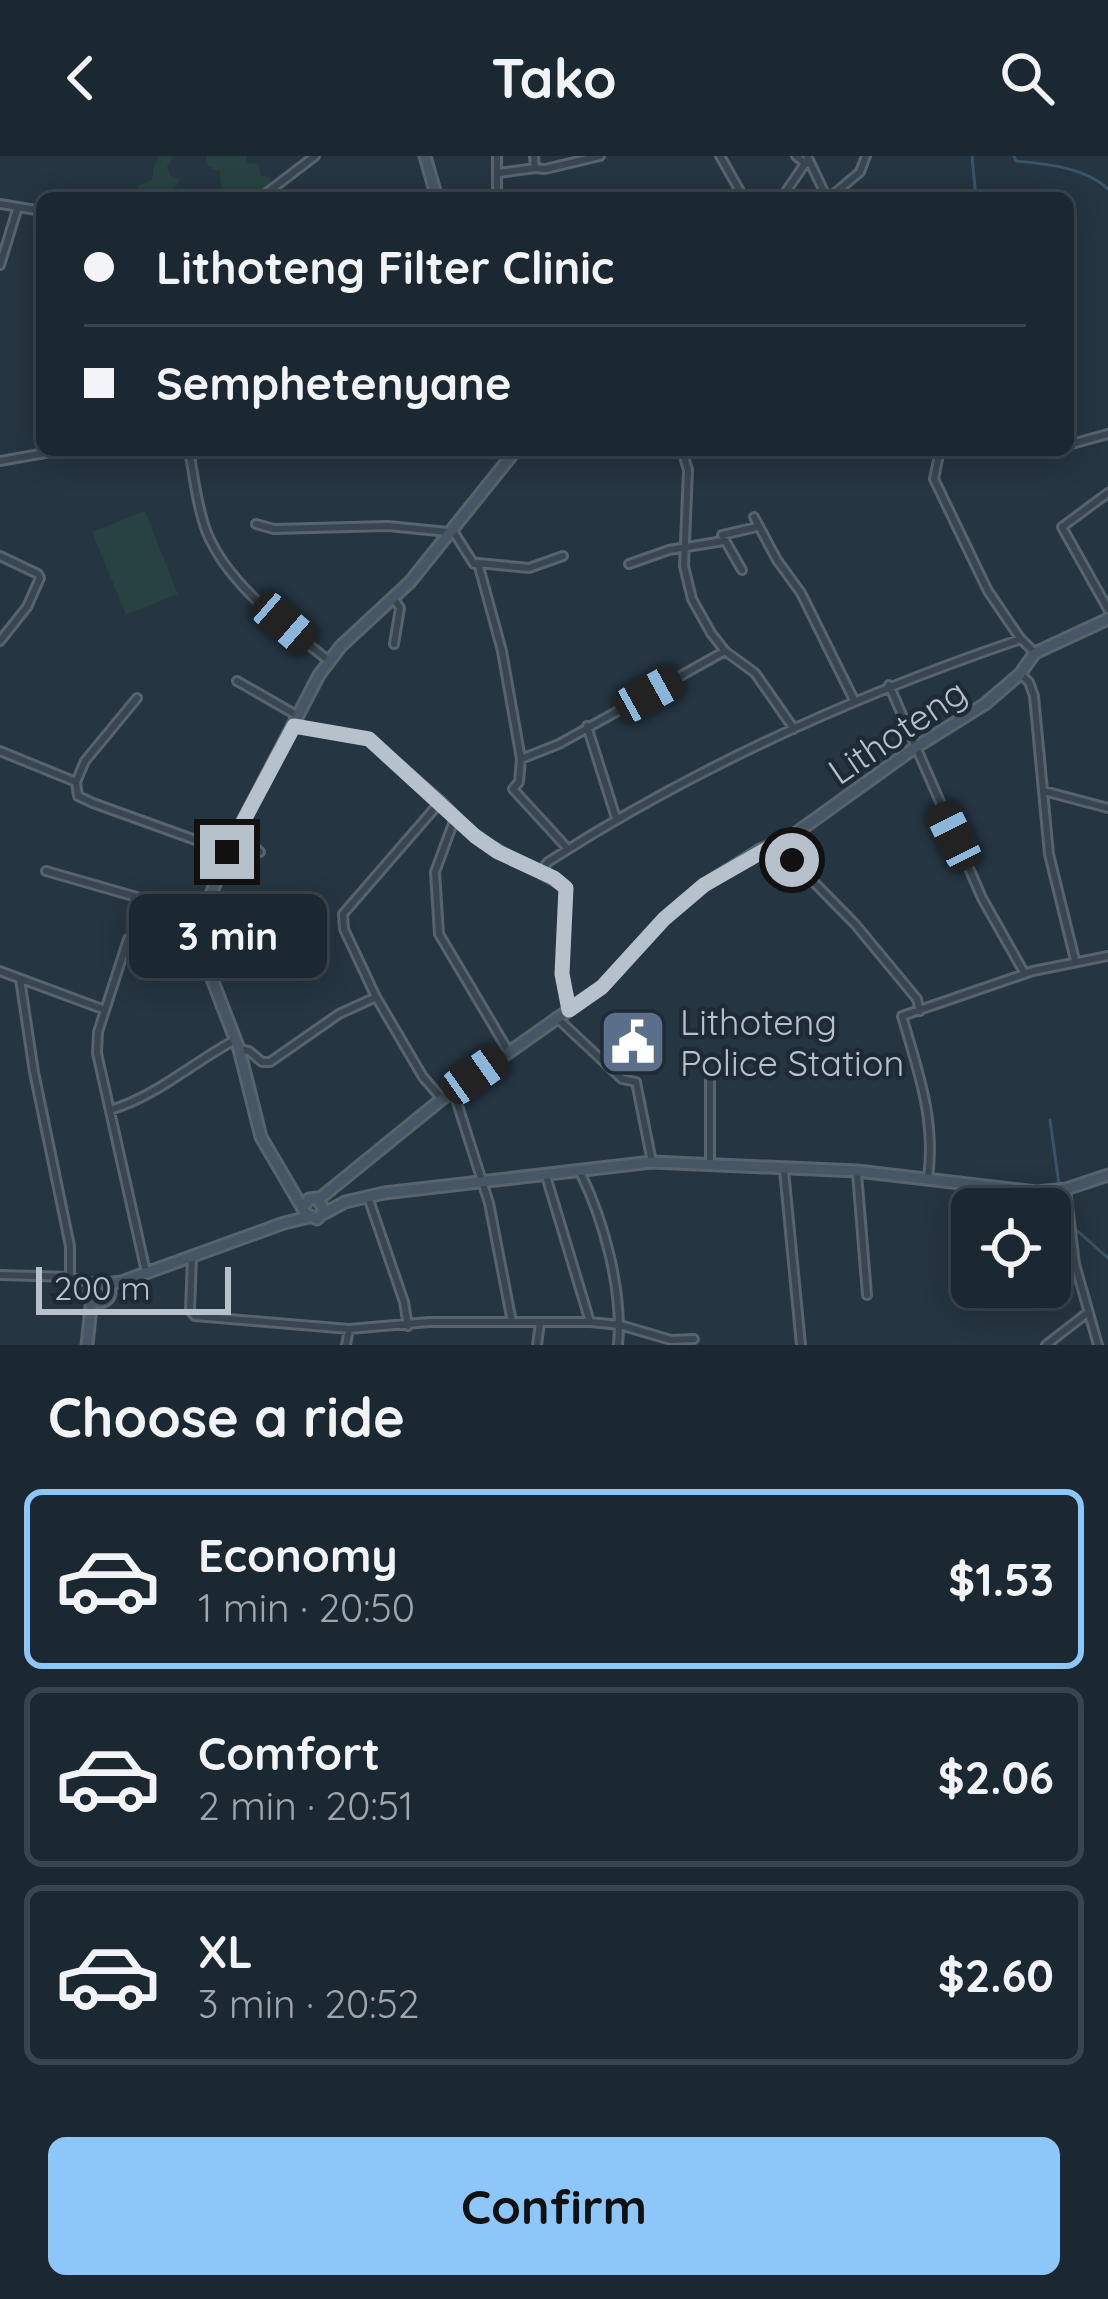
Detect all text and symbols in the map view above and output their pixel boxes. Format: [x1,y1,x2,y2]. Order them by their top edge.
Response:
text: Tako [491,44,617,112]
icon: back [48,45,114,111]
icon: search [994,45,1060,111]
text: Lithoteng Filter Clinic [156,239,614,295]
text: Semphetenyane [156,355,511,411]
car [245,586,323,660]
car [609,661,689,727]
street label: Lithoteng [819,668,975,794]
car [922,796,986,876]
route end [200,825,254,879]
route start [765,833,819,887]
callout: 3 min [128,894,326,978]
text: 3 min [178,911,278,960]
place label: Lithoteng Police Station [680,999,904,1085]
public building icon: Lithoteng Police Station [598,1007,668,1077]
car [435,1040,515,1110]
map controls [951,1188,1071,1308]
button: locate [951,1188,1071,1308]
scale bar [36,1261,231,1314]
text: 200 m [54,1267,151,1308]
text: Choose a ride [48,1383,405,1451]
icon: car [54,1525,162,1633]
text: Economy [198,1527,398,1583]
text: $1.53 [948,1551,1054,1607]
text: 1 min · 20:50 [198,1583,415,1632]
icon: car [54,1723,162,1831]
text: Comfort [198,1725,380,1781]
text: $2.06 [938,1749,1054,1805]
text: 2 min · 20:51 [198,1781,413,1830]
icon: car [54,1921,162,2029]
text: XL [198,1923,253,1979]
text: $2.60 [938,1947,1054,2003]
text: 3 min · 20:52 [198,1979,419,2028]
button: Confirm [48,2137,1060,2275]

